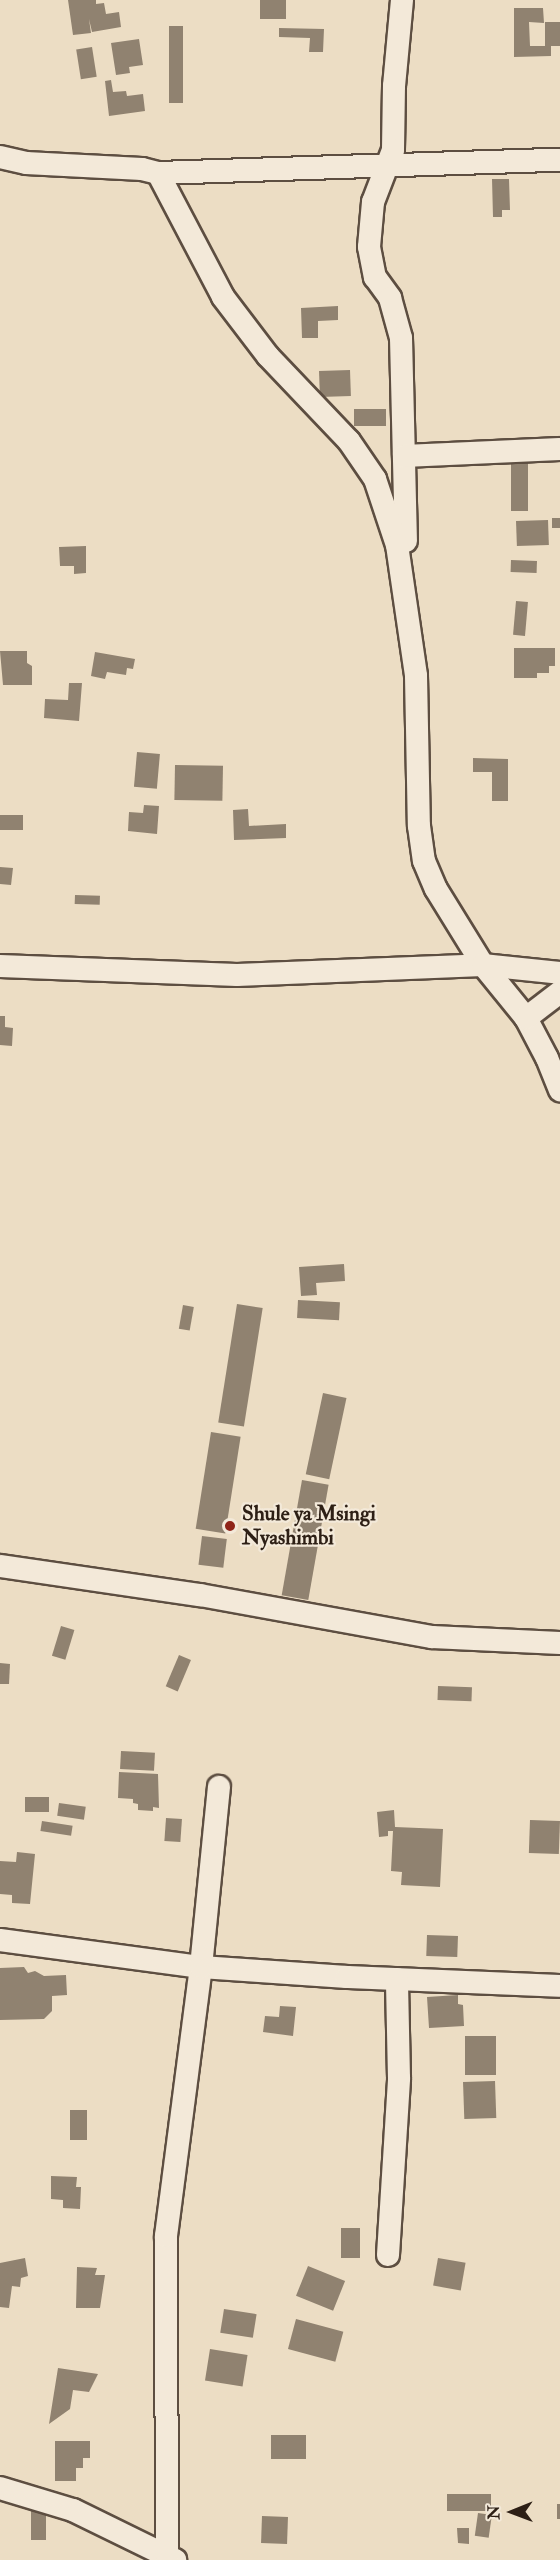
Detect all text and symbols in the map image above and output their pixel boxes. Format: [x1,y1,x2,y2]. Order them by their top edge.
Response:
place label: Shule ya Msingi Nyashimbi [242,1501,376,1551]
marker: Shule ya Msingi Nyashimbi [223,1519,237,1533]
north arrow [482,2482,542,2542]
text: N [484,2505,504,2520]

